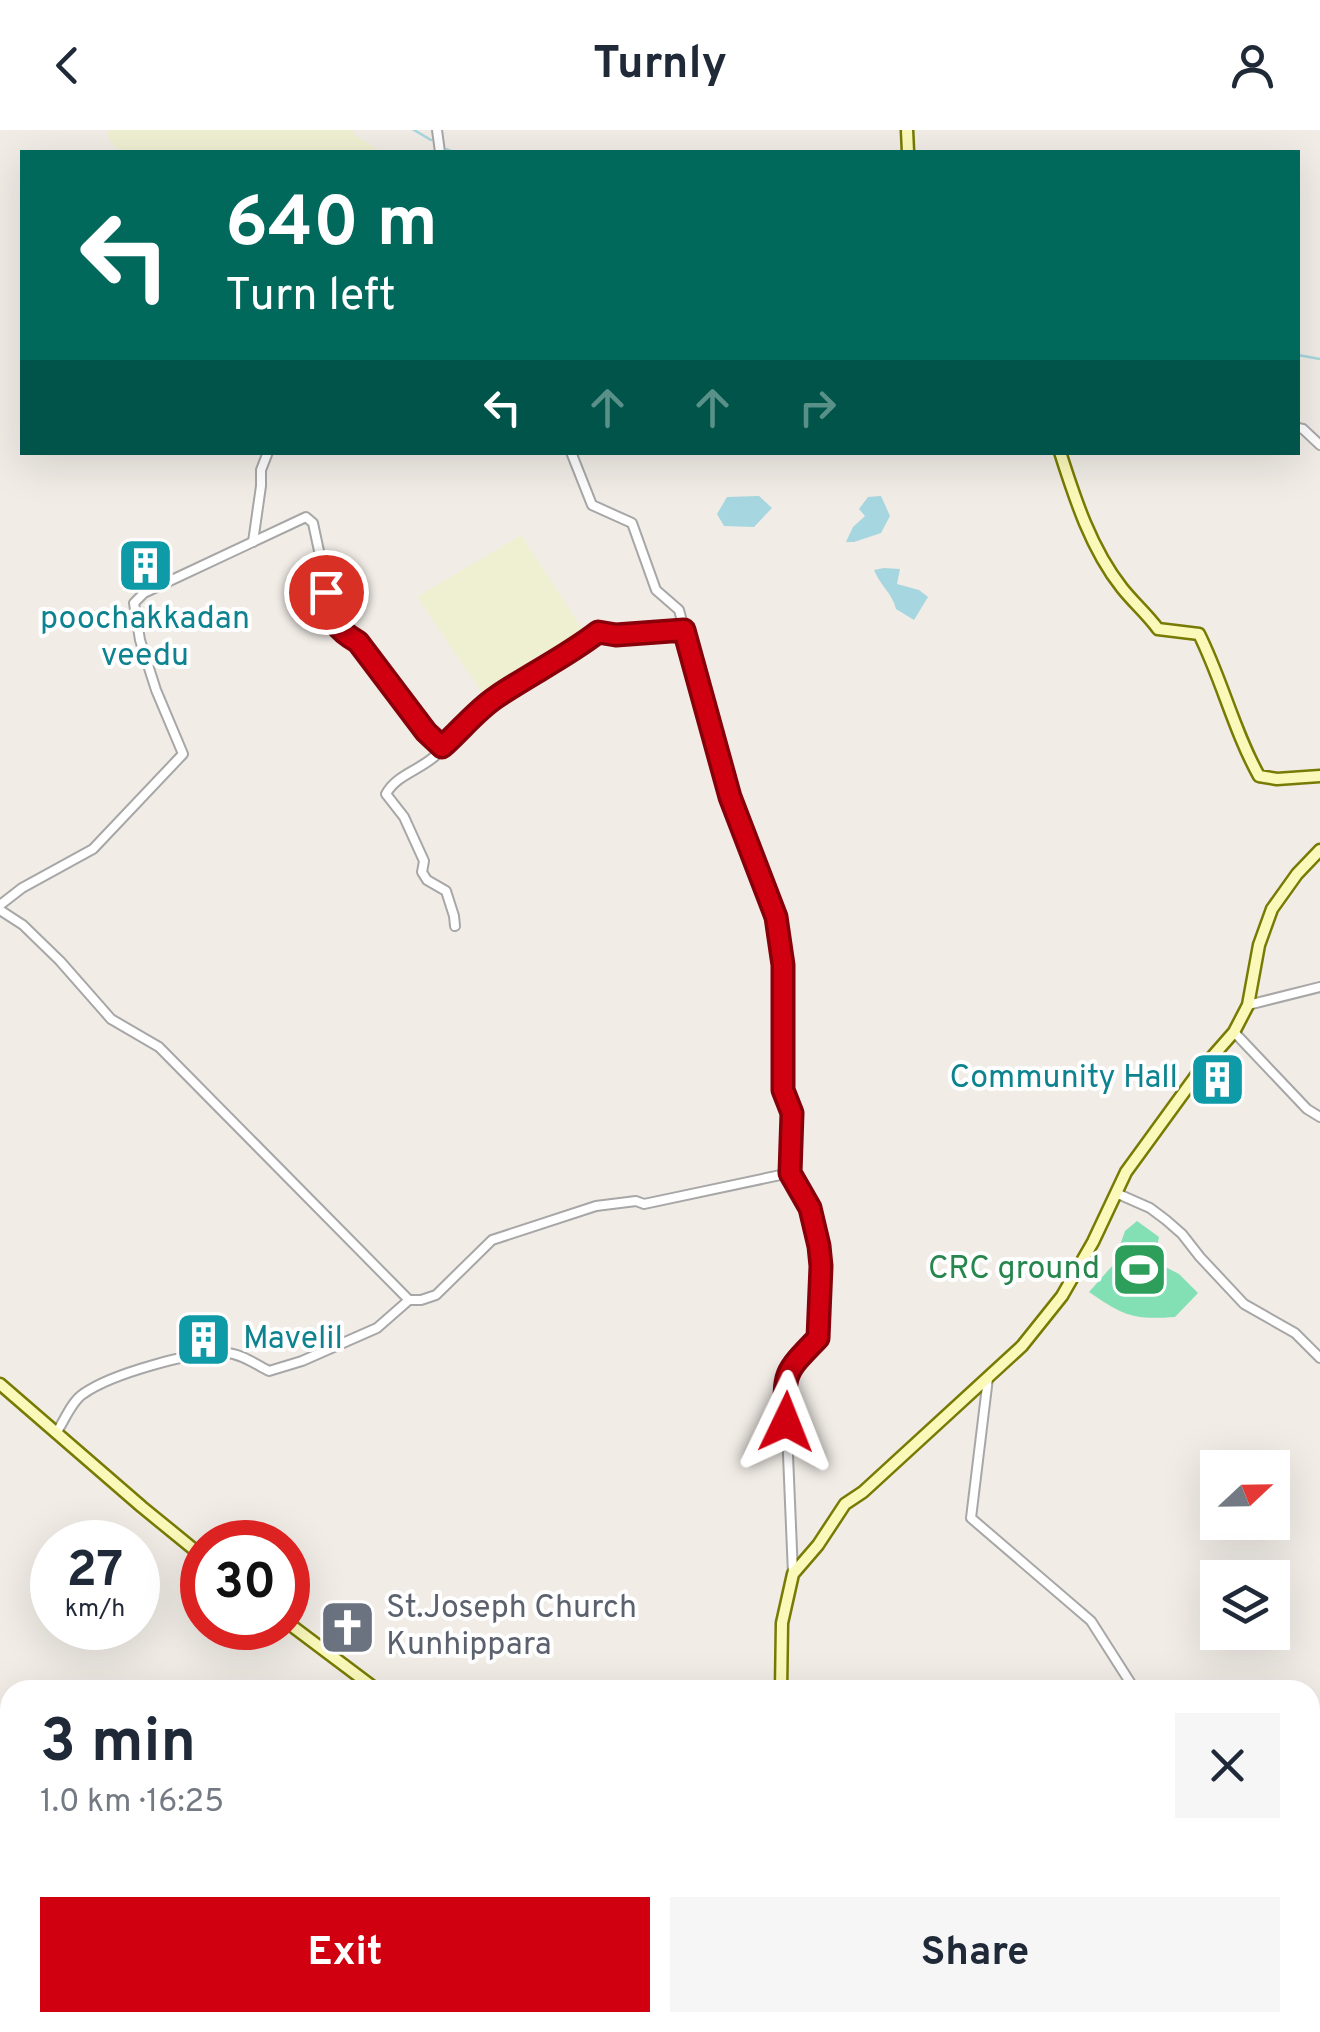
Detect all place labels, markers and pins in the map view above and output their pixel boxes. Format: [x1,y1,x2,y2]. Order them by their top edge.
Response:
building icon: poochakkadan veedu [115,536,175,596]
pin [284,550,369,635]
place label: poochakkadan veedu [40,600,250,677]
building icon: Community Hall [1187,1049,1247,1109]
place label: Community Hall [949,1059,1178,1099]
sports icon: CRC ground [1109,1240,1169,1300]
place label: CRC ground [928,1250,1100,1290]
building icon: Mavelil [174,1310,234,1370]
place label: Mavelil [243,1320,343,1360]
place label: St.Joseph Church Kunhippara [386,1589,637,1666]
church icon: St.Joseph Church Kunhippara [317,1597,377,1657]

